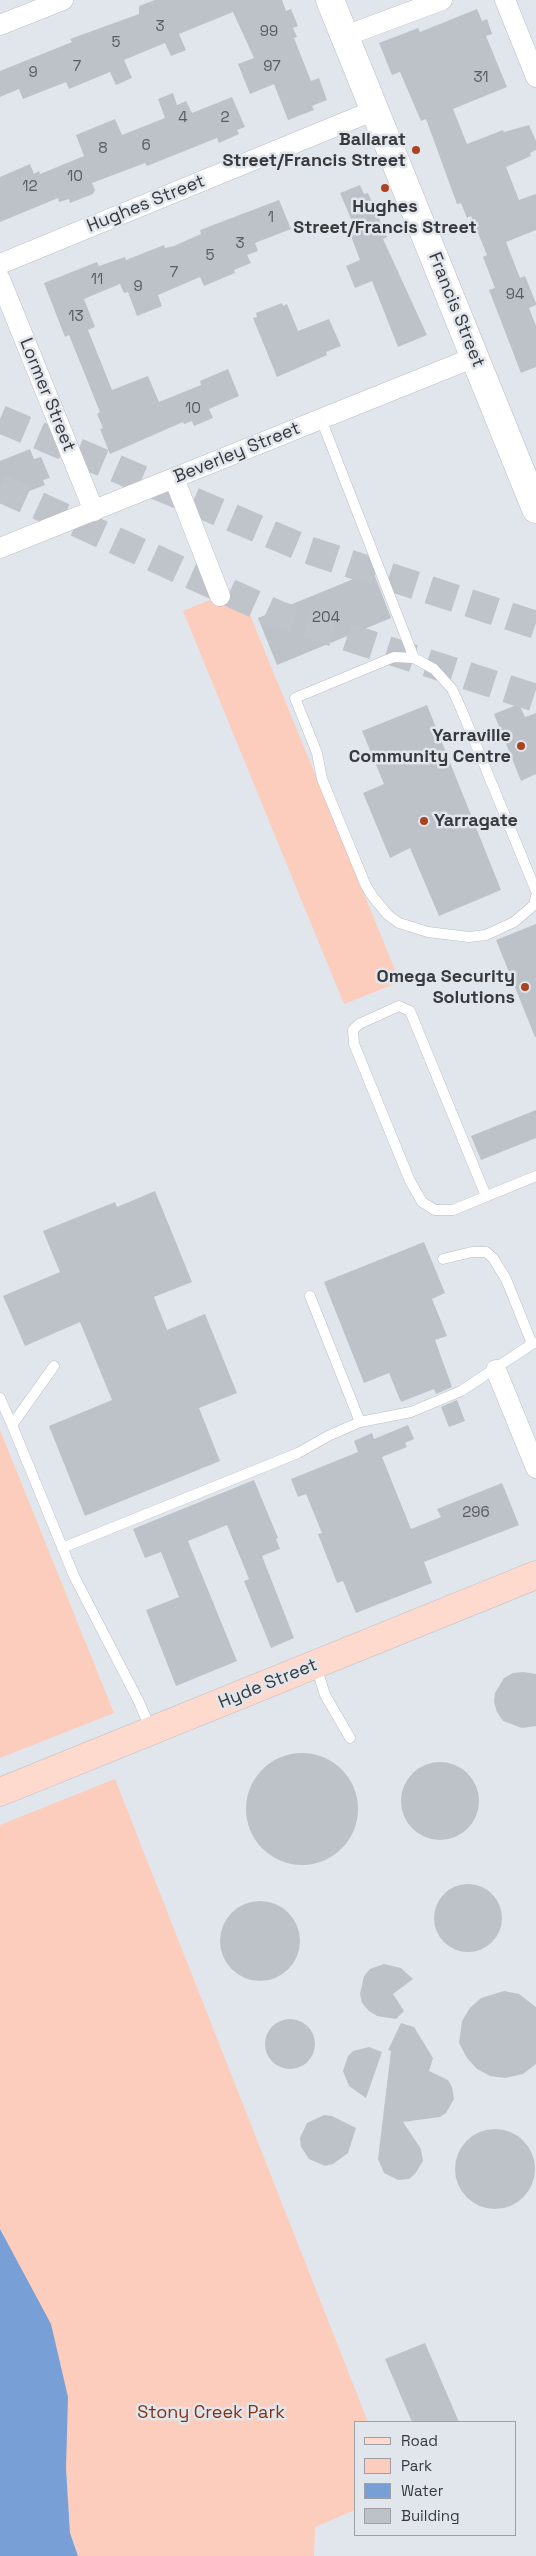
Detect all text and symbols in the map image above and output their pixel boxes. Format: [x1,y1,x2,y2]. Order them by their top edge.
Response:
house number: 3 [155,18,165,36]
house number: 99 [260,23,278,41]
house number: 5 [112,34,120,52]
house number: 7 [73,58,81,76]
house number: 97 [263,58,281,76]
house number: 9 [28,64,38,82]
house number: 31 [473,69,489,87]
house number: 4 [178,109,188,127]
house number: 2 [220,109,230,127]
place label: Ballarat Street/Francis Street [222,129,406,172]
house number: 6 [141,137,151,155]
house number: 8 [98,140,108,158]
marker: Ballarat Street/Francis Street [410,144,422,156]
house number: 10 [67,168,83,186]
street label: Hughes Street [84,171,208,237]
house number: 12 [22,178,38,196]
marker: Hughes Street/Francis Street [379,182,391,194]
place label: Hughes Street/Francis Street [293,196,477,238]
house number: 1 [268,209,274,227]
house number: 3 [235,235,245,253]
house number: 5 [206,247,214,265]
street label: Francis Street [423,249,489,371]
house number: 7 [170,264,178,282]
house number: 11 [91,271,103,289]
house number: 9 [133,278,143,296]
house number: 94 [506,286,524,304]
house number: 13 [68,308,84,326]
street label: Lormer Street [14,335,80,455]
house number: 10 [185,400,201,418]
street label: Beverley Street [171,418,303,488]
house number: 204 [312,609,340,627]
place label: Yarraville Community Centre [349,725,511,768]
marker: Yarraville Community Centre [515,740,527,752]
place label: Yarragate [434,810,518,832]
marker: Yarragate [418,815,430,827]
place label: Omega Security Solutions [376,966,515,1009]
marker: Omega Security Solutions [519,981,531,993]
house number: 296 [462,1504,490,1522]
street label: Hyde Street [215,1654,321,1714]
park label: Stony Creek Park [137,2402,285,2424]
legend [354,2421,516,2536]
text: Road [401,2431,438,2450]
text: Park [401,2456,432,2475]
text: Water [401,2481,443,2500]
text: Building [401,2506,460,2525]

